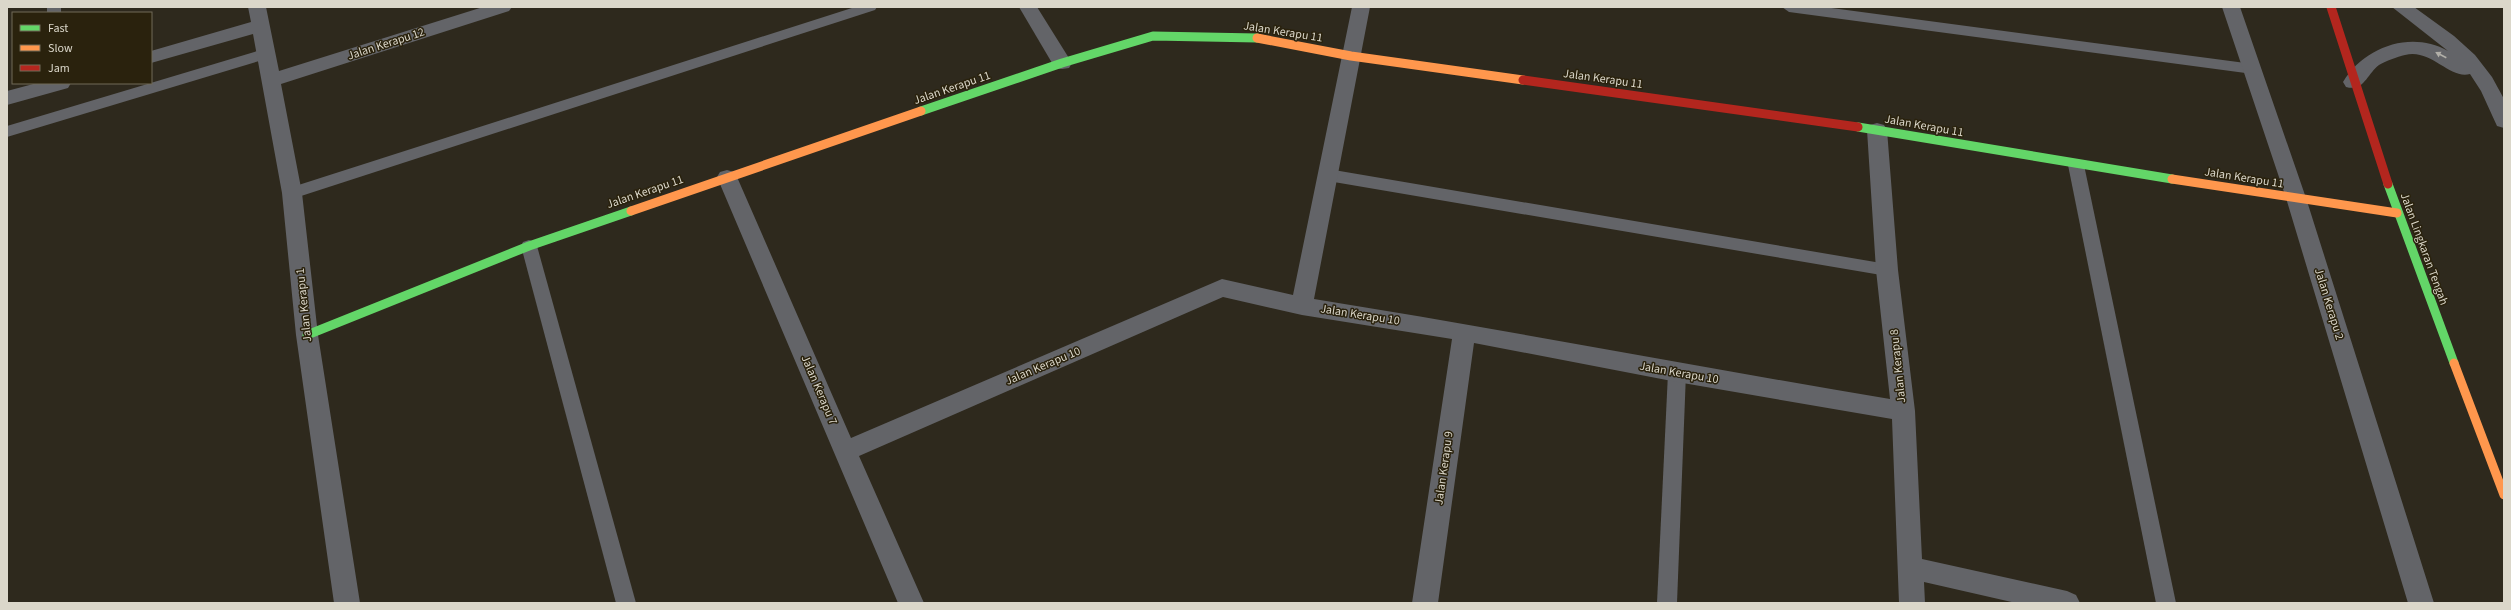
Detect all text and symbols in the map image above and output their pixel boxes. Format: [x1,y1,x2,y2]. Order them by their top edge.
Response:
legend [12,12,152,84]
street label: Jalan Kerapu 11 [1242,17,1324,47]
text: Fast [48,20,68,37]
street label: Jalan Kerapu 12 [345,24,427,64]
text: Slow [48,40,73,57]
one-way arrow [2435,52,2447,58]
text: Jam [48,60,70,77]
street label: Jalan Kerapu 11 [1562,65,1644,93]
street label: Jalan Kerapu 11 [911,67,993,109]
street label: Jalan Kerapu 11 [1883,111,1965,141]
street label: Jalan Kerapu 11 [2203,163,2285,193]
street label: Jalan Kerapu 11 [604,171,686,213]
street label: Jalan Lingkaran Tengah [2396,190,2452,308]
street label: Jalan Kerapu 2 [2310,266,2348,342]
street label: Jalan Kerapu 1 [292,267,316,343]
street label: Jalan Kerapu 10 [1319,300,1401,330]
street label: Jalan Kerapu 8 [1886,328,1910,404]
street label: Jalan Kerapu 10 [1003,343,1083,389]
street label: Jalan Kerapu 7 [797,353,841,427]
street label: Jalan Kerapu 10 [1638,358,1720,388]
street label: Jalan Kerapu 9 [1430,430,1458,506]

